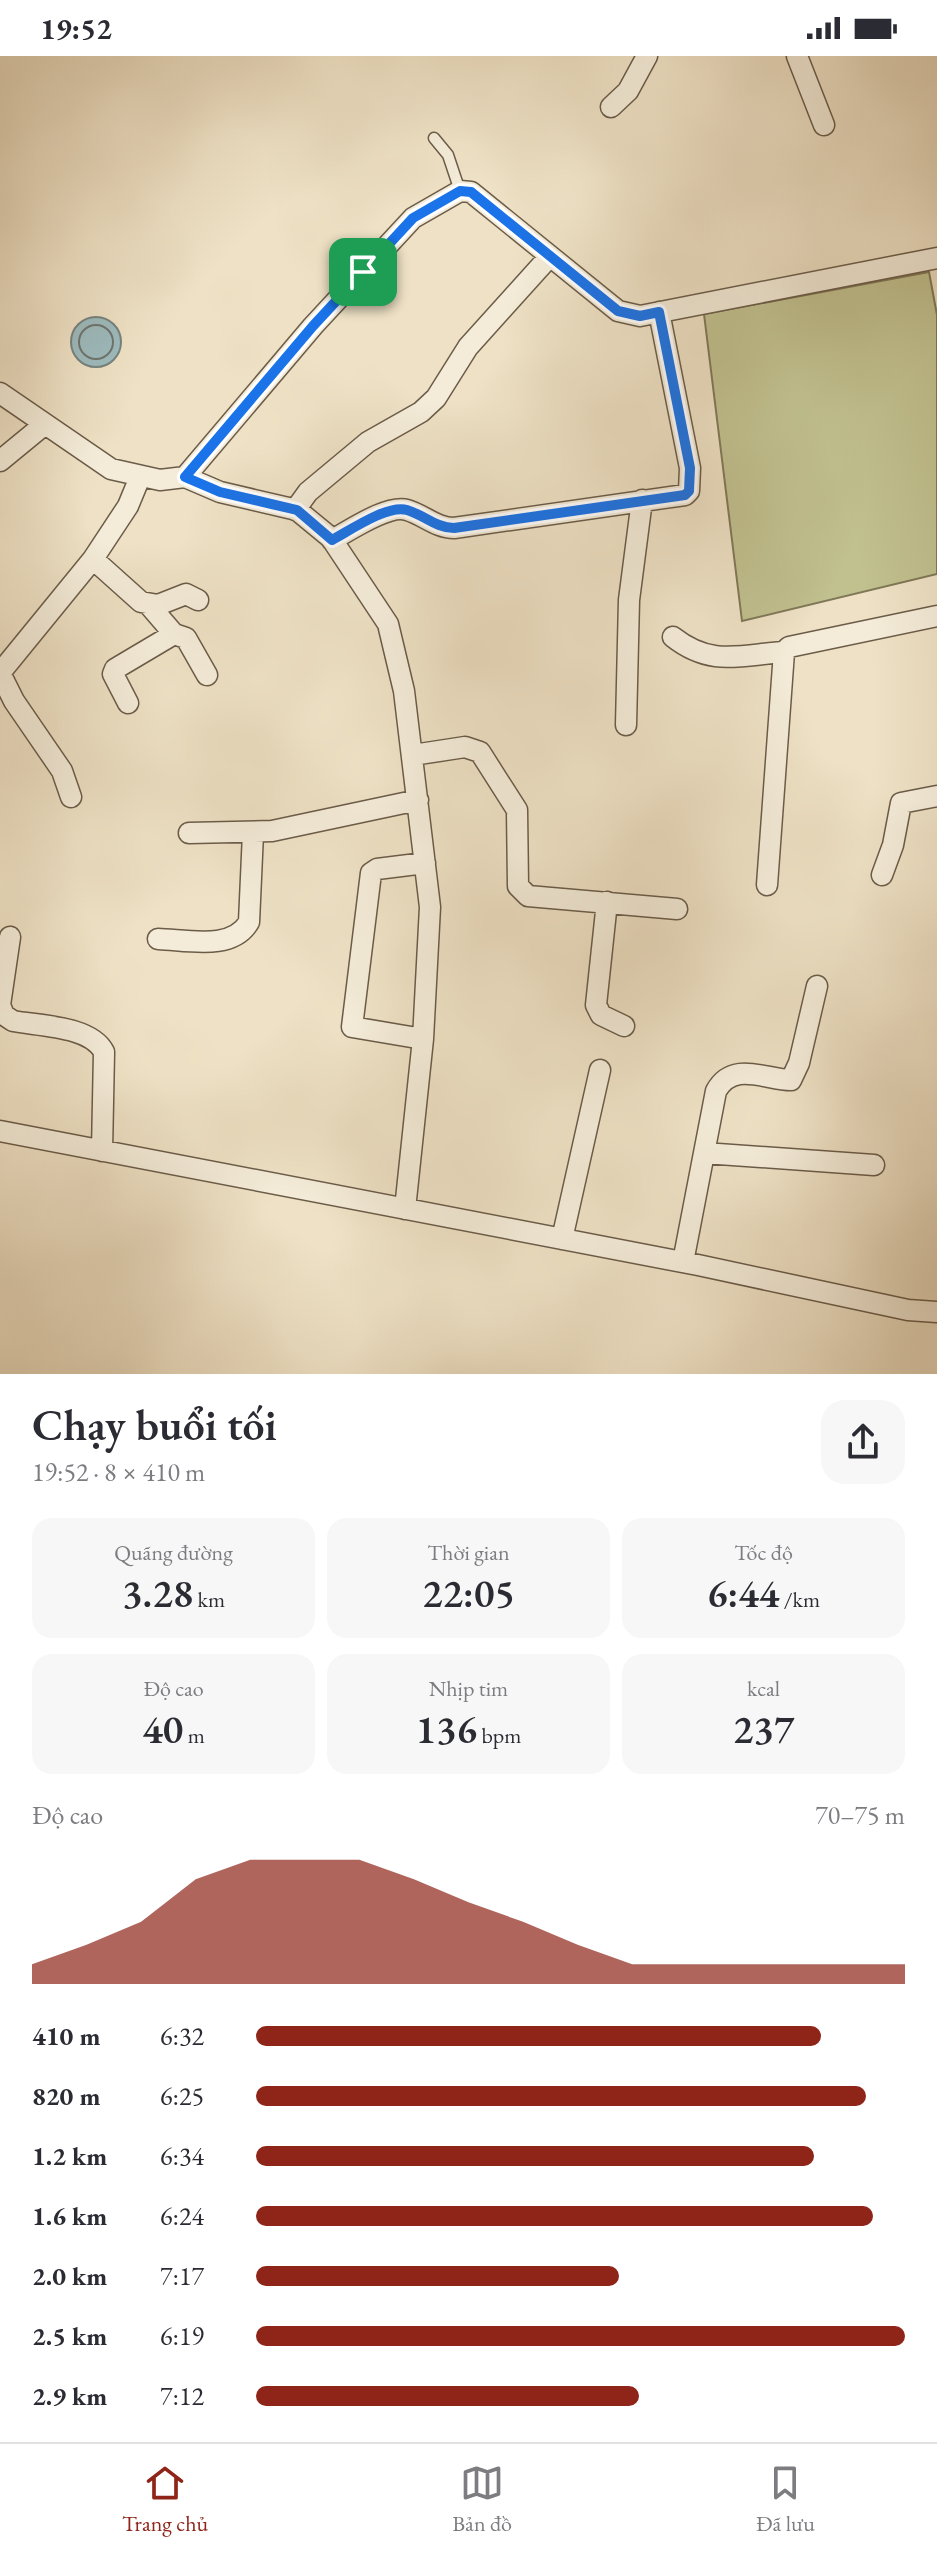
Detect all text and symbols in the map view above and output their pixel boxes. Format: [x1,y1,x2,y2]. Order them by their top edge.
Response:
text: 19:52 [40,9,112,48]
pin [329,238,397,306]
icon: arrive [341,250,385,294]
text: Chạy buổi tối [32,1396,277,1453]
button: share [821,1400,905,1484]
text: 19:52 · 8 × 410 m [32,1455,205,1489]
text: Quãng đường [114,1538,233,1567]
text: Thời gian [427,1538,510,1567]
text: Tốc độ [734,1538,793,1567]
text: 3.28 [122,1567,193,1619]
text: 22:05 [422,1567,515,1619]
text: 6:44 [707,1567,779,1619]
text: km [193,1585,225,1614]
text: /km [779,1585,820,1614]
text: Độ cao [143,1674,204,1703]
text: Nhịp tim [429,1674,508,1703]
text: kcal [747,1674,780,1703]
text: 40 [142,1703,183,1755]
text: 136 [416,1703,477,1755]
text: 237 [733,1703,794,1755]
text: m [183,1721,205,1750]
text: bpm [477,1721,521,1750]
text: Độ cao [32,1798,103,1832]
text: 70–75 m [815,1798,905,1832]
text: 410 m [32,2019,100,2053]
text: 6:32 [160,2019,204,2053]
text: 820 m [32,2079,100,2113]
text: 6:25 [160,2079,204,2113]
text: 1.2 km [32,2139,107,2173]
text: 6:34 [160,2139,204,2173]
text: 1.6 km [32,2199,107,2233]
text: 6:24 [160,2199,204,2233]
text: 2.0 km [32,2259,107,2293]
text: 7:17 [160,2259,204,2293]
text: 2.5 km [32,2319,107,2353]
text: 6:19 [160,2319,204,2353]
text: 2.9 km [32,2379,107,2413]
text: 7:12 [160,2379,204,2413]
tab: Trang chủ [122,2461,208,2538]
tab: Bản đồ [452,2461,512,2538]
tab: Đã lưu [756,2461,815,2538]

